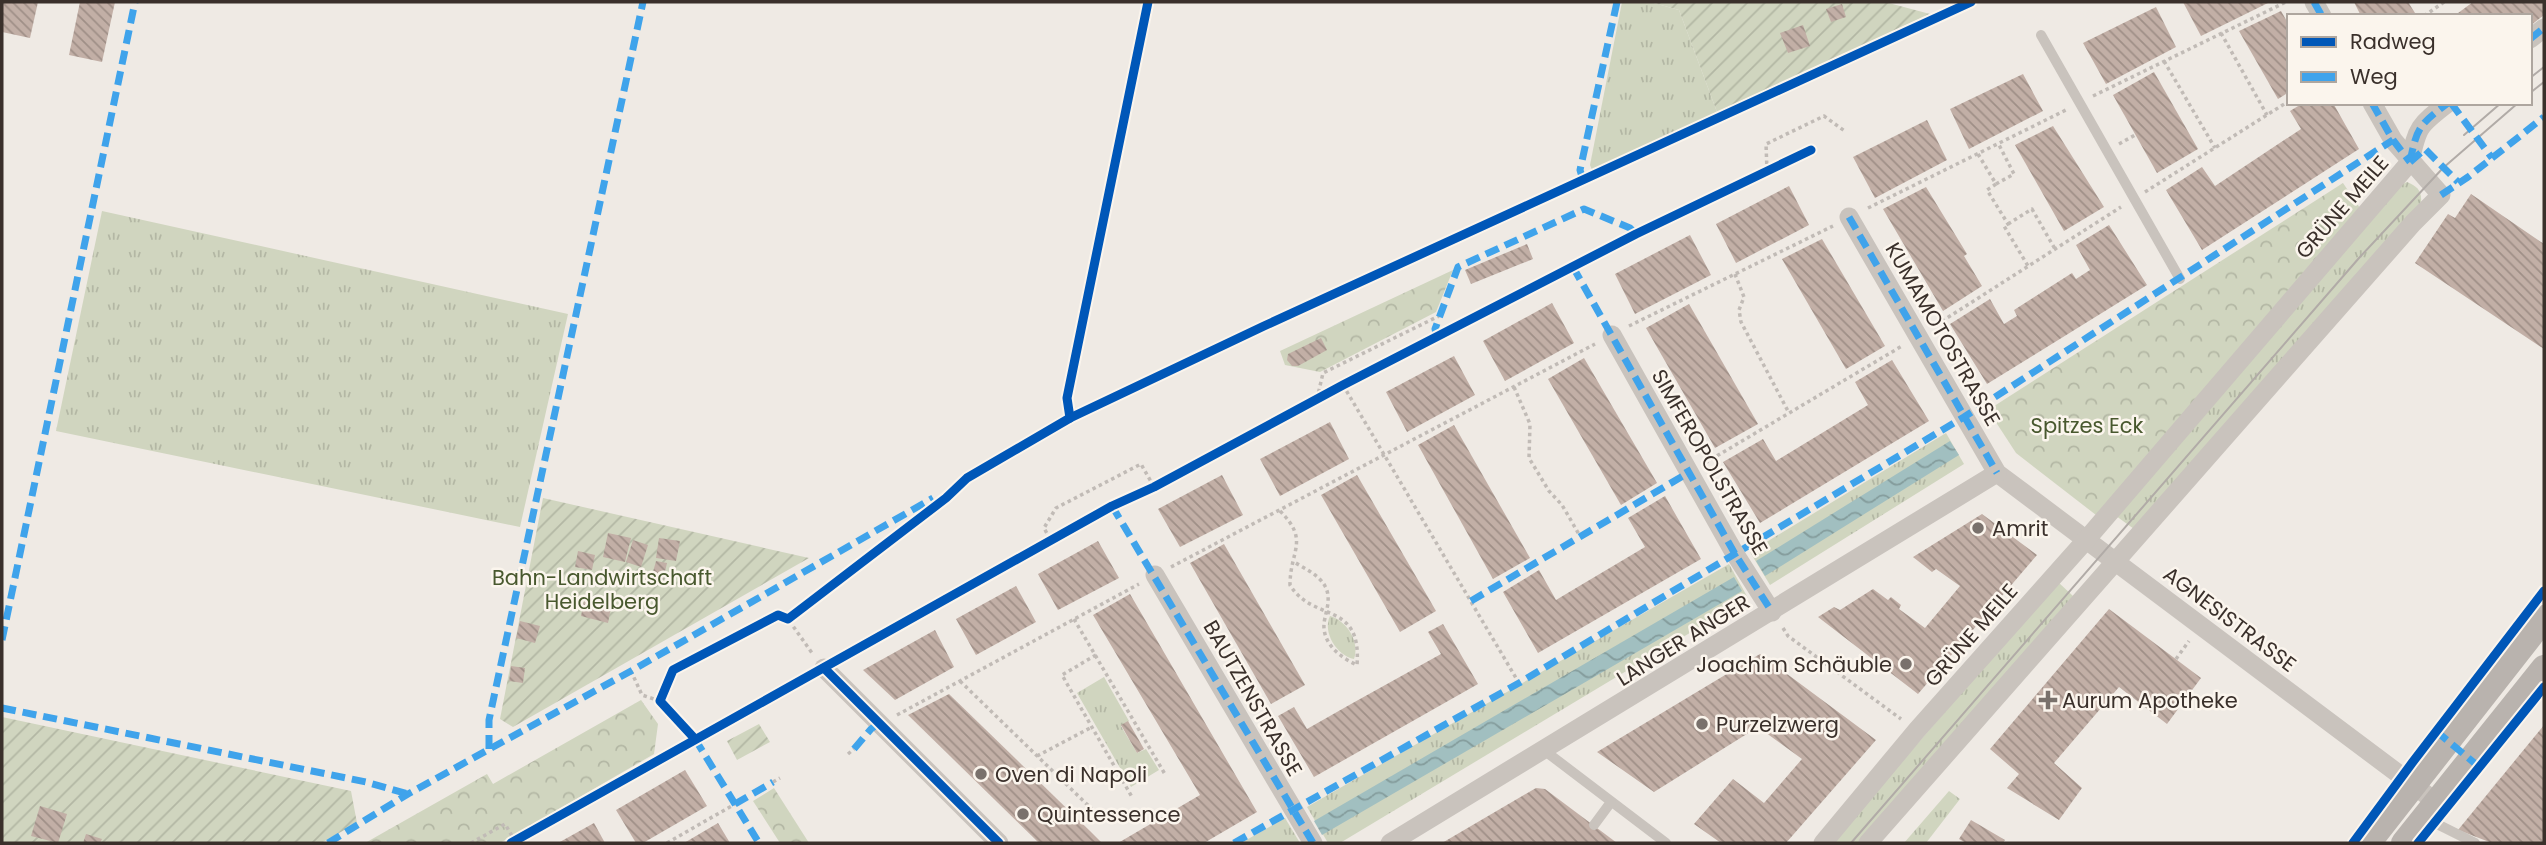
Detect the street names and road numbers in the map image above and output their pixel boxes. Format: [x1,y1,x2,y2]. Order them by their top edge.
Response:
street label: GRÜNE MEILE [2289,149,2395,265]
street label: KUMAMOTOSTRASSE [1879,237,2007,431]
street label: SIMFEROPOLSTRASSE [1645,364,1775,560]
street label: AGNESISTRASSE [2158,559,2302,679]
street label: GRÜNE MEILE [1918,577,2024,693]
street label: LANGER ANGER [1611,587,1755,693]
street label: BAUTZENSTRASSE [1197,615,1309,781]

